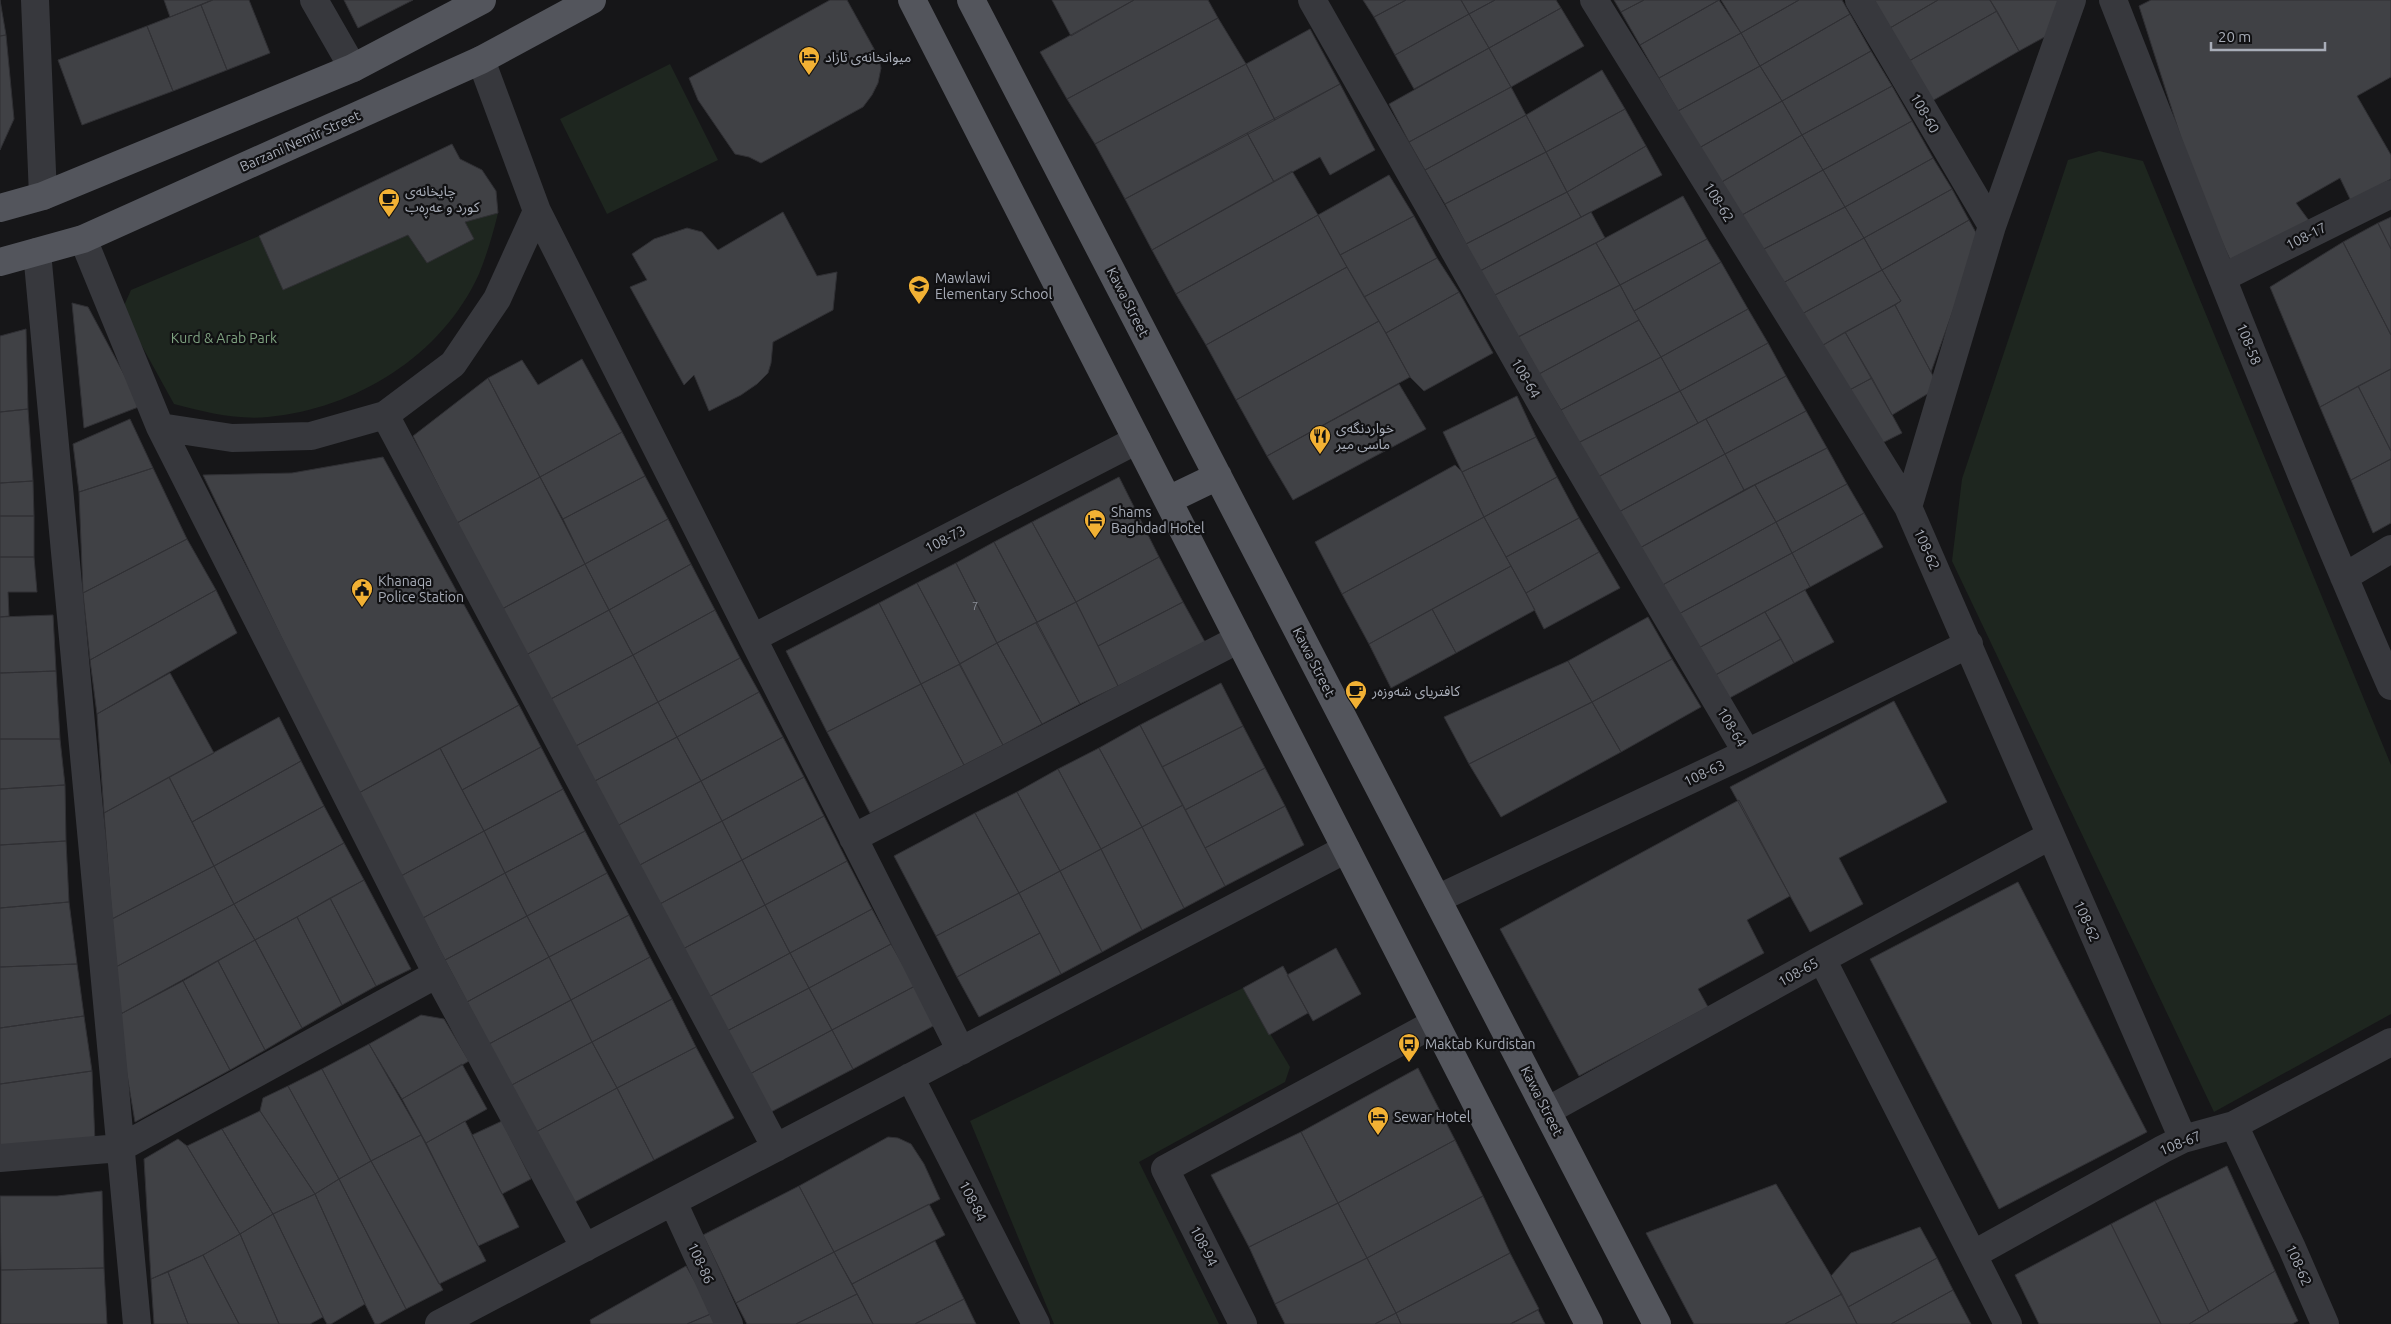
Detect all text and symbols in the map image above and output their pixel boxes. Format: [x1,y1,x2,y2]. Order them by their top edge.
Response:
scale bar [2211,20,2325,52]
text: 20 m [2218,28,2251,45]
hotel icon: میوانخانەی ئازاد [797,45,821,76]
place label: میوانخانەی ئازاد [825,49,911,66]
street label: 108-60 [1907,90,1943,136]
street label: Barzani Nemir Street [237,107,363,175]
street label: 108-62 [1701,179,1737,225]
place label: چایخانەی کورد و عەڕەب [405,183,480,219]
cafe icon: چایخانەی کورد و عەڕەب [377,187,401,218]
street label: 108-17 [2283,219,2329,253]
street label: Kawa Street [1104,264,1153,340]
place label: Mawlawi Elementary School [935,270,1053,302]
school or university icon: Mawlawi Elementary School [907,274,931,305]
street label: 108-58 [2233,321,2265,367]
park label: Kurd & Arab Park [171,330,277,346]
street label: 108-64 [1508,355,1544,401]
place label: خواردنگەی ماسی میر [1335,420,1394,453]
restaurant icon: خواردنگەی ماسی میر [1308,424,1332,455]
place label: Shams Baghdad Hotel [1111,504,1205,536]
hotel icon: Shams Baghdad Hotel [1083,508,1107,539]
street label: 108-73 [922,522,968,556]
street label: 108-62 [1911,526,1943,572]
place label: Khanaqa Police Station [378,573,464,605]
public building icon: Khanaqa Police Station [350,577,374,608]
house number: 7 [972,600,978,612]
street label: Kawa Street [1290,624,1339,700]
cafe icon: کافتریای شەوزەر [1344,679,1368,710]
place label: کافتریای شەوزەر [1371,683,1460,700]
street label: 108-64 [1714,704,1750,750]
street label: 108-63 [1681,757,1727,789]
street label: 108-62 [2071,898,2103,944]
street label: 108-65 [1775,954,1821,990]
bus stop icon: Maktab Kurdistan [1397,1032,1421,1063]
place label: Maktab Kurdistan [1425,1036,1536,1052]
street label: Kawa Street [1518,1063,1567,1139]
hotel icon: Sewar Hotel [1366,1105,1390,1136]
place label: Sewar Hotel [1394,1109,1471,1125]
street label: 108-67 [2157,1127,2203,1159]
street label: 108-84 [956,1178,990,1224]
street label: 108-94 [1187,1223,1221,1269]
street label: 108-86 [685,1240,717,1286]
street label: 108-62 [2283,1242,2315,1288]

